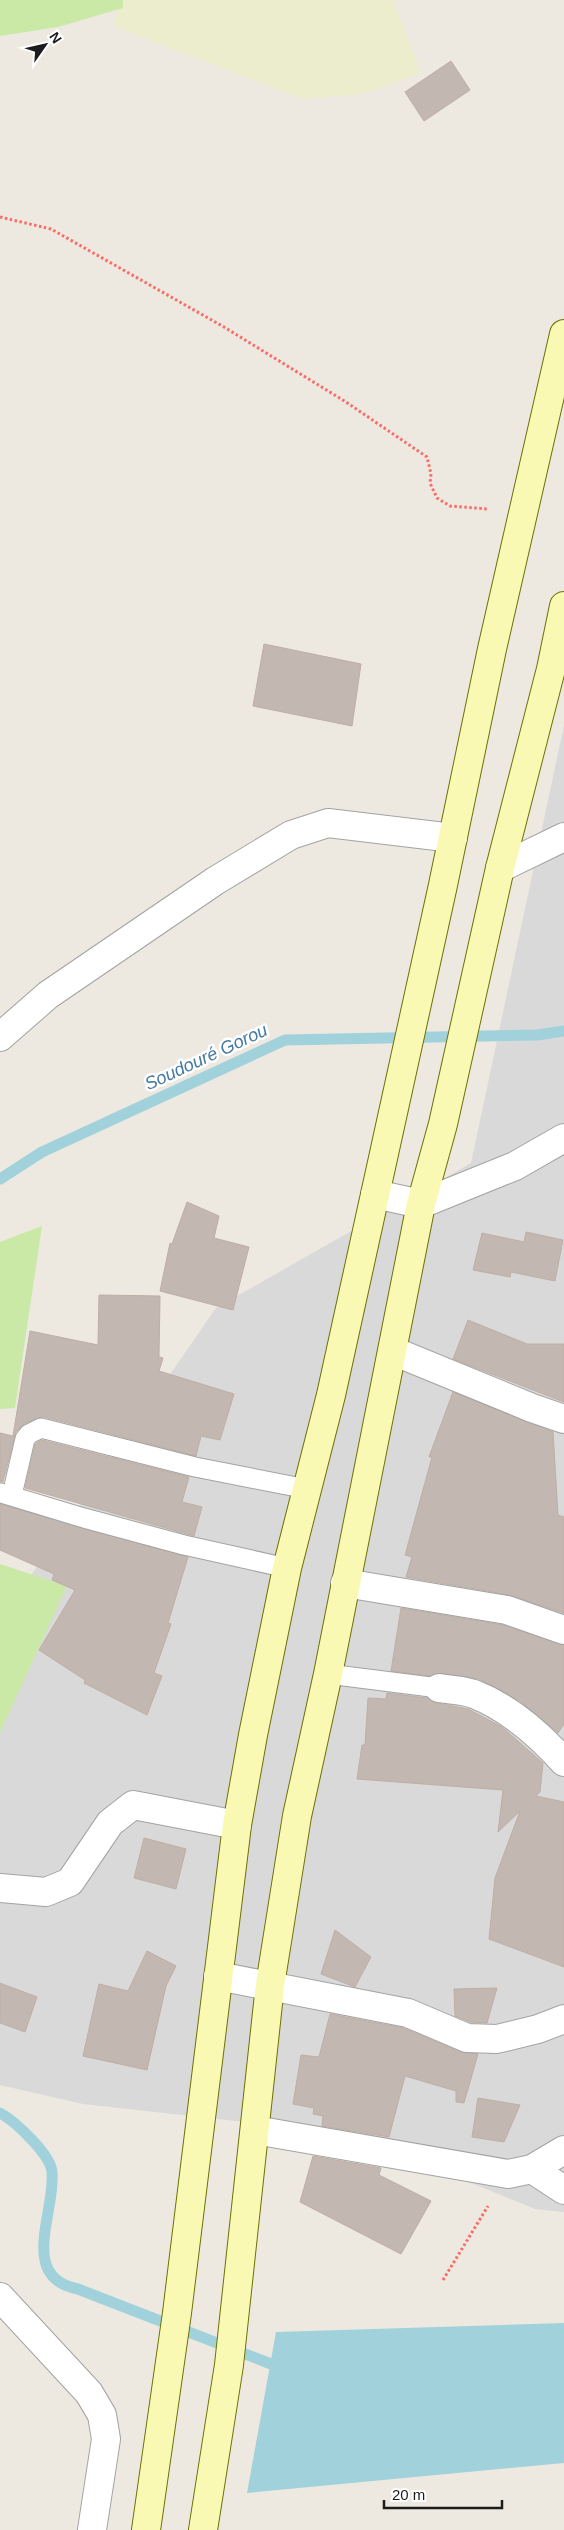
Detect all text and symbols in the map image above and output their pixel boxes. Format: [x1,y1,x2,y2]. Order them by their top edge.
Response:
north arrow [20,20,70,70]
text: N [46,29,65,46]
water label: Soudouré Gorou [141,1020,271,1094]
scale bar [384,2478,502,2510]
text: 20 m [392,2486,425,2503]

